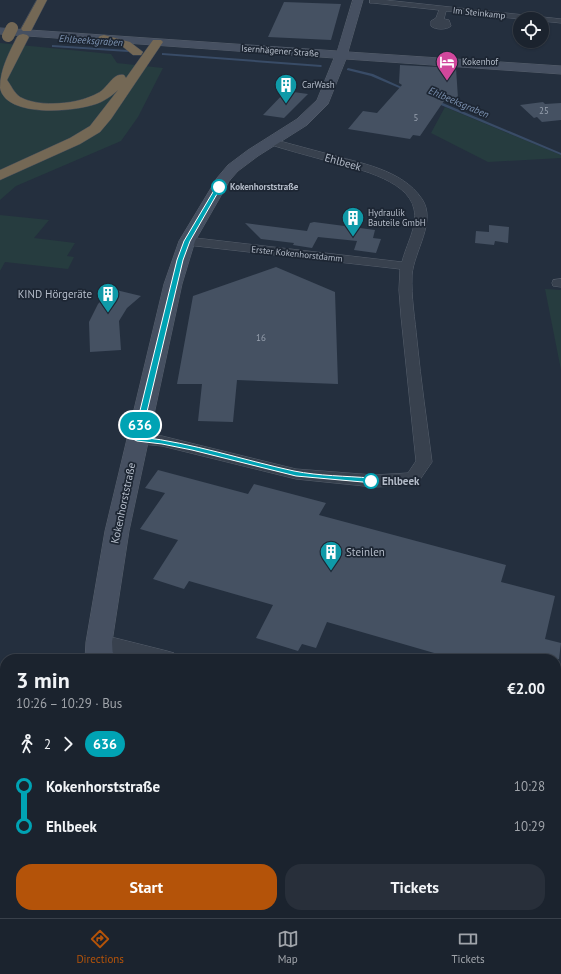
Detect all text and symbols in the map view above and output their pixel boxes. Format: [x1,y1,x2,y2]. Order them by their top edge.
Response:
street label: Im Steinkamp [452,4,506,21]
map controls [513,12,549,48]
button: locate [513,12,549,48]
water label: Ehlbeeksgraben [58,32,123,49]
street label: Isernhägener Straße [241,42,320,59]
hotel icon: Kokenhof [434,49,460,82]
place label: Kokenhof [462,56,499,67]
building icon: CarWash [273,72,299,105]
place label: CarWash [302,79,335,90]
water label: Ehlbeeksgraben [427,84,491,121]
house number: 25 [539,105,549,116]
house number: 5 [414,112,419,123]
street label: Ehlbeek [323,150,364,174]
marker: Kokenhorststraße [211,179,227,195]
place label: Kokenhorststraße [230,181,299,192]
building icon: Hydraulik Bauteile GmbH [340,205,366,238]
place label: Hydraulik Bauteile GmbH [368,207,426,228]
street label: Erster Kokenhorstdamm [251,243,343,264]
building icon: KIND Hörgeräte [95,281,121,314]
place label: KIND Hörgeräte [18,287,92,301]
house number: 16 [256,332,266,343]
line badge: 636 [117,412,163,438]
text: 636 [128,416,152,434]
street label: Kokenhorststraße [108,461,139,545]
marker: Ehlbeek [363,473,379,489]
place label: Ehlbeek [382,474,420,488]
building icon: Steinlen [318,539,344,572]
place label: Steinlen [346,545,385,559]
text: 3 min [16,666,70,694]
text: €2.00 [507,679,545,698]
text: 10:26 – 10:29 · Bus [16,695,122,712]
icon: walk [16,733,38,755]
icon: forward [57,733,79,755]
text: 636 [93,735,117,753]
text: 2 [44,736,51,753]
text: Kokenhorststraße [46,777,160,796]
text: 10:28 [514,778,545,795]
text: Ehlbeek [46,817,97,836]
text: 10:29 [514,818,545,835]
button: Start [16,864,277,910]
button: Tickets [285,864,545,910]
tab: Directions [76,928,124,966]
tab: Map [277,928,299,966]
tab: Tickets [451,928,485,966]

